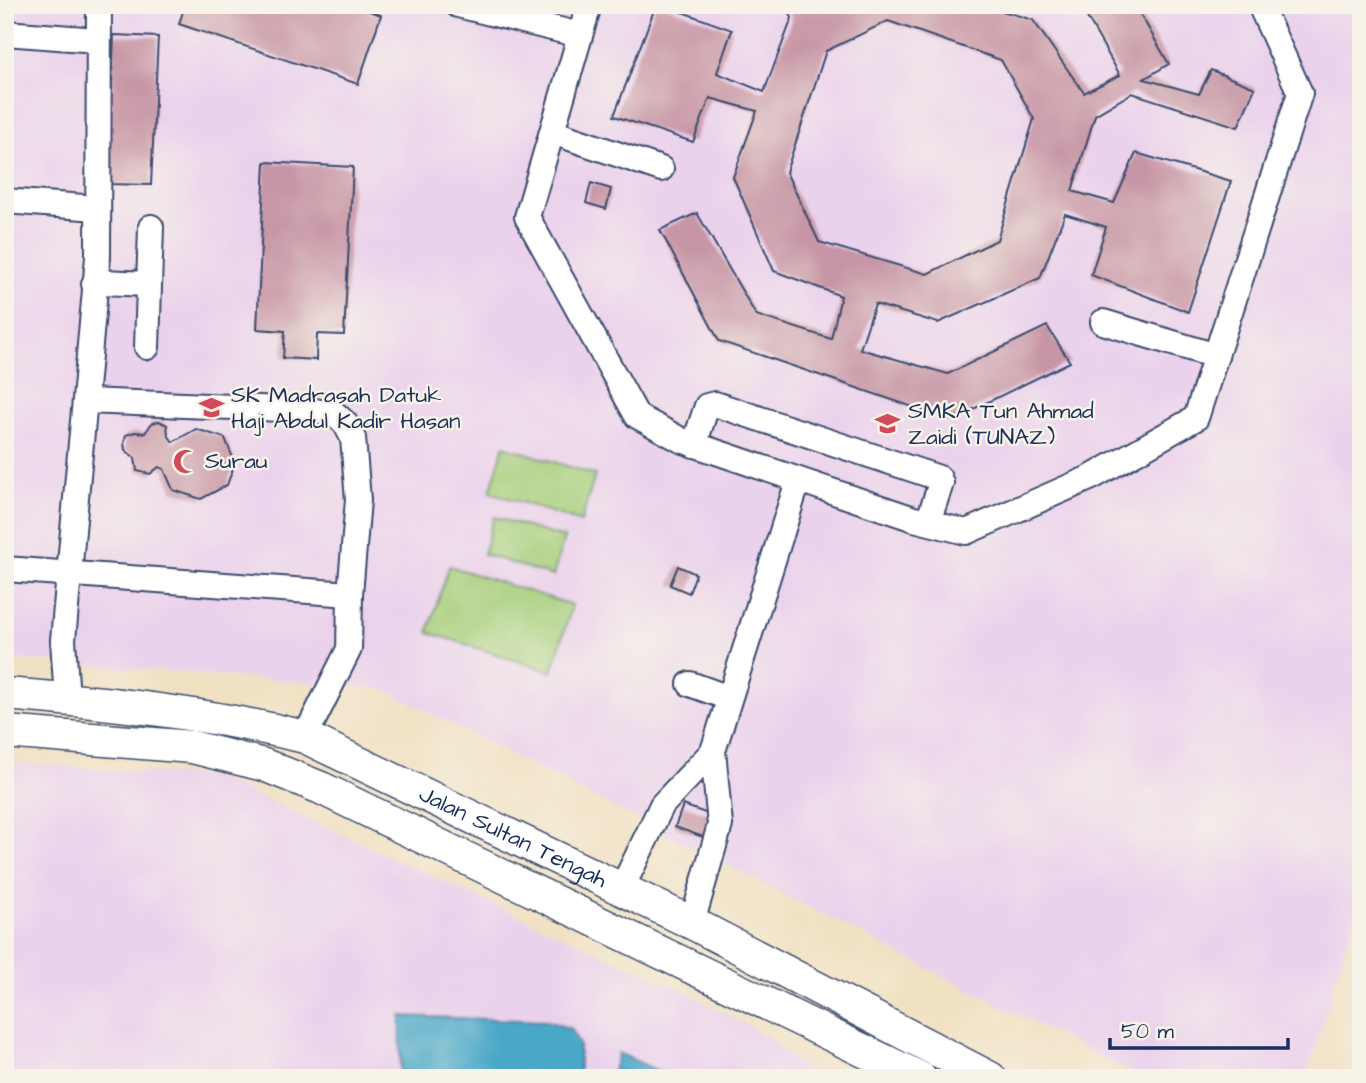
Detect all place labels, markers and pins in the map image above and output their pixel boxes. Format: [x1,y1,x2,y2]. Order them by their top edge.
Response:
place label: SK Madrasah Datuk Haji Abdul Kadir Hasan [231,379,461,437]
school or university icon: SK Madrasah Datuk Haji Abdul Kadir Hasan [197,394,225,422]
place label: SMKA Tun Ahmad Zaidi (TUNAZ) [908,395,1094,453]
school or university icon: SMKA Tun Ahmad Zaidi (TUNAZ) [874,410,902,438]
place label: Surau [205,445,268,477]
mosque icon: Surau [171,447,199,475]

